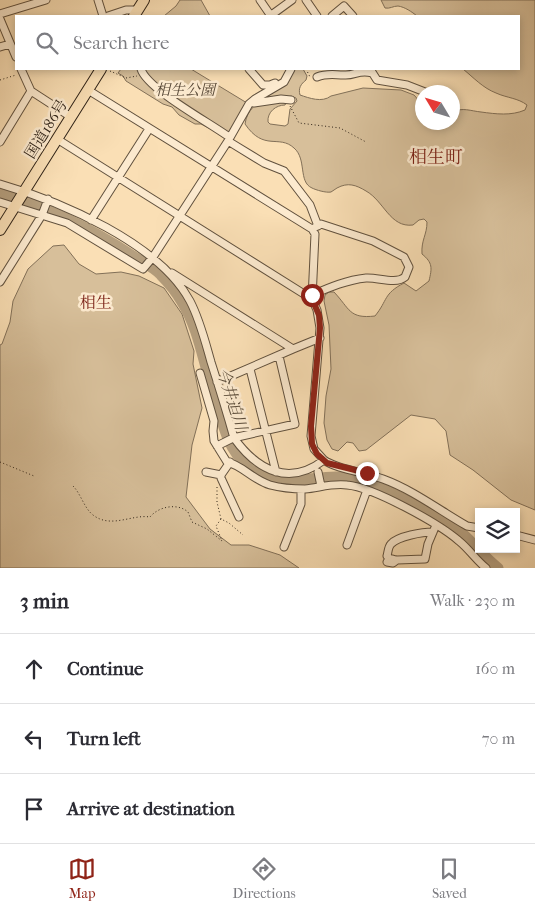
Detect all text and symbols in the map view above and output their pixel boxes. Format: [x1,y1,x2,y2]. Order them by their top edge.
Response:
search box [15,15,520,70]
icon: search [33,29,61,57]
text: Search here [73,32,169,54]
park label: 相生公園 [155,81,218,99]
north arrow [415,85,460,130]
street label: 国道186号 [21,96,71,162]
district label: 相生町 [409,147,463,168]
route start [301,284,324,307]
district label: 相生 [80,293,112,312]
water label: 今井迫川 [213,366,252,434]
route end [356,462,379,485]
map controls [475,508,520,553]
button: layers [475,508,520,553]
text: 3 min [20,589,69,613]
text: Walk · 230 m [430,591,515,610]
icon: ahead [20,655,48,683]
text: Continue [67,658,143,680]
text: 160 m [475,659,515,678]
icon: left [20,725,48,753]
text: Turn left [67,728,141,750]
text: 70 m [482,729,515,748]
icon: arrive [20,795,48,823]
text: Arrive at destination [67,798,235,820]
tab: Map [68,855,96,902]
tab: Directions [233,855,296,902]
tab: Saved [432,855,467,902]

